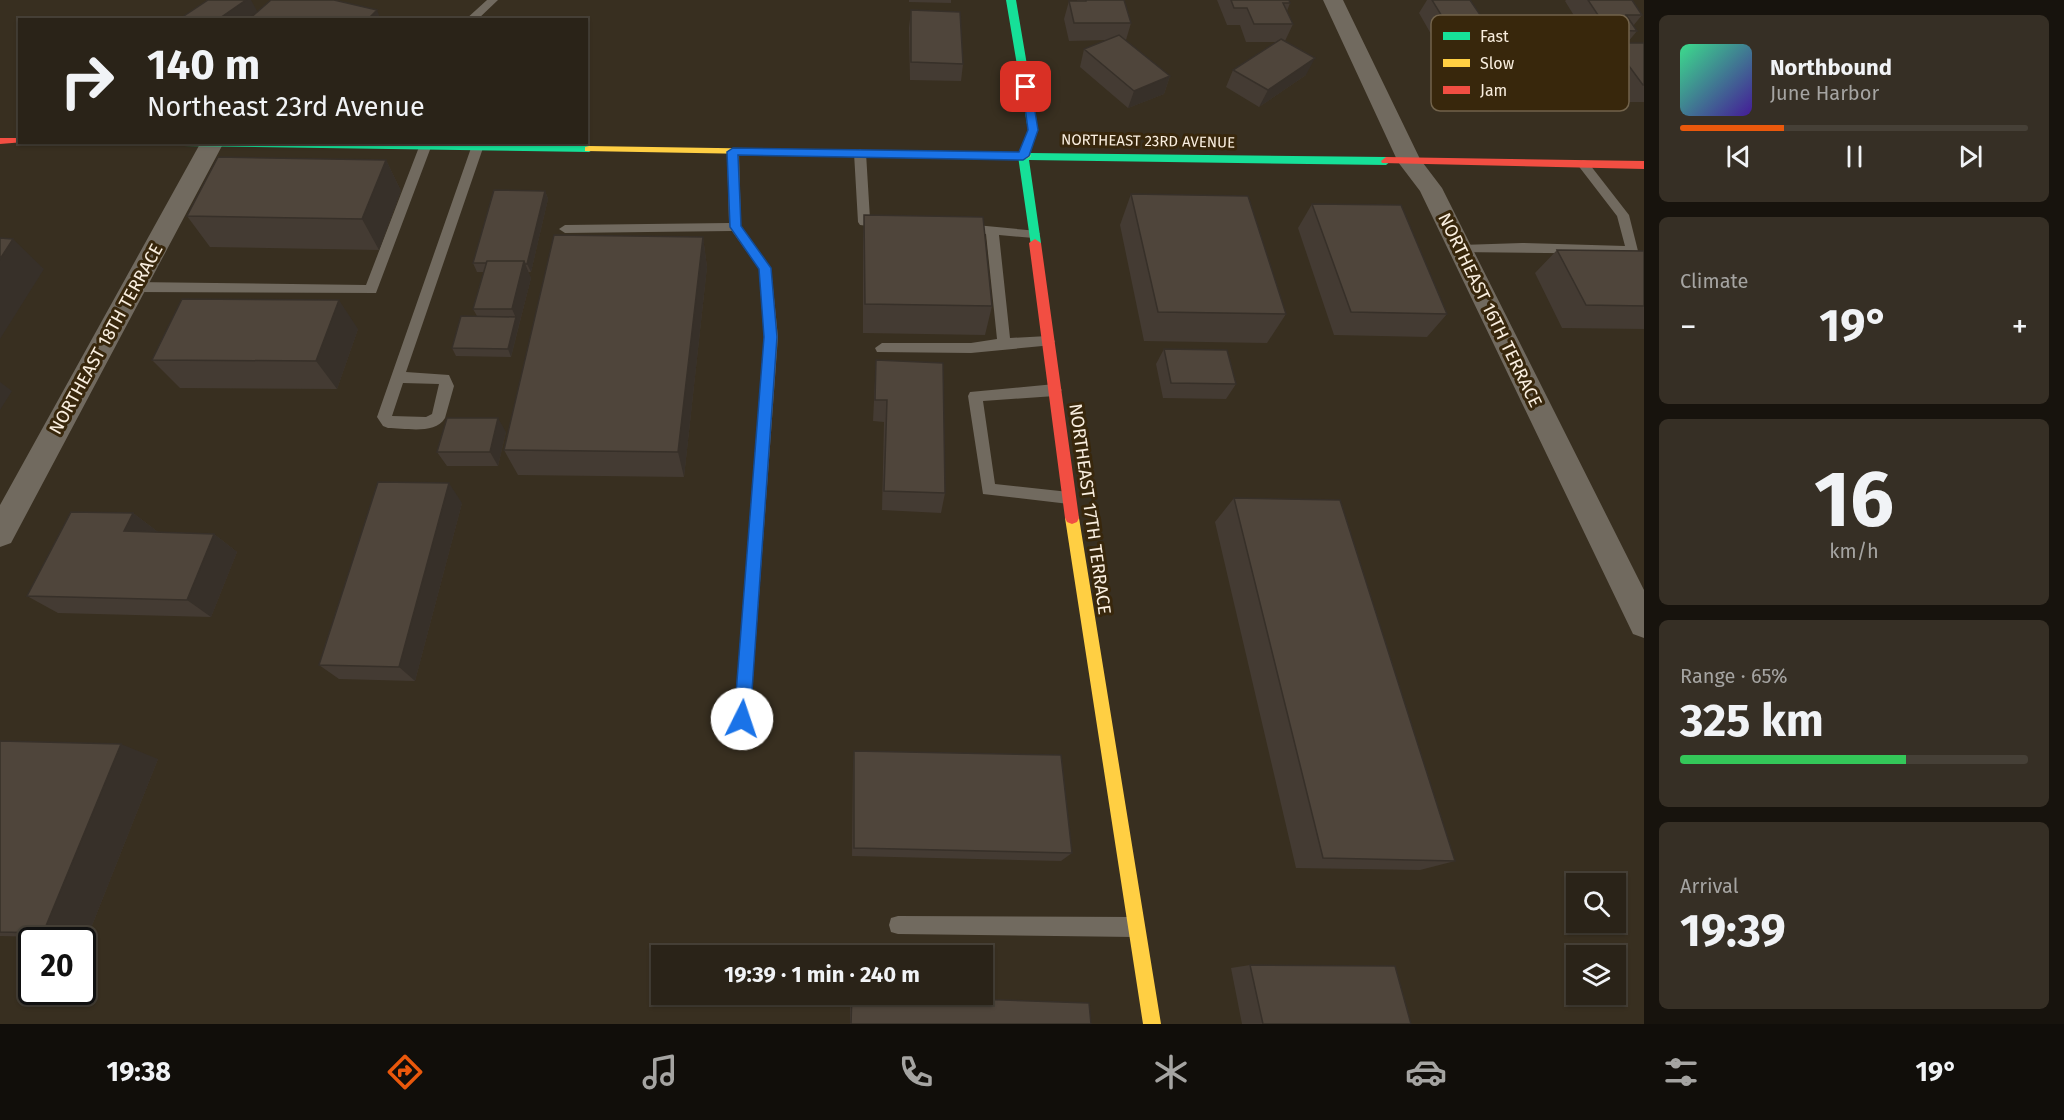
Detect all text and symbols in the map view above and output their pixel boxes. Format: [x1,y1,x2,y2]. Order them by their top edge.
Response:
legend [1431,15,1629,111]
text: Fast [1480,27,1509,46]
text: 140 m [147,40,260,90]
icon: right [48,42,126,120]
text: Slow [1480,54,1515,73]
text: Northbound [1770,54,1892,81]
pin [1000,61,1051,112]
icon: arrive [1009,70,1042,103]
text: Jam [1480,81,1507,100]
text: June Harbor [1770,81,1879,105]
text: Northeast 23rd Avenue [147,91,425,123]
street label: NORTHEAST 23RD AVENUE [1061,130,1235,152]
icon: previous [1722,140,1755,173]
icon: pause [1838,140,1871,173]
icon: next [1954,140,1987,173]
street label: NORTHEAST 16TH TERRACE [1433,209,1547,411]
street label: NORTHEAST 18TH TERRACE [44,240,168,438]
text: Climate [1680,269,1748,293]
text: 19° [1819,299,1889,353]
text: − [1680,307,1697,347]
text: + [2012,307,2028,347]
street label: NORTHEAST 17TH TERRACE [1064,402,1116,616]
text: 16 [1814,453,1894,547]
text: km/h [1829,539,1879,563]
text: Range · 65% [1680,664,1788,688]
position arrow [710,687,774,751]
text: 325 km [1680,694,1824,748]
map controls [1566,873,1626,1005]
button: search [1566,873,1626,933]
text: Arrival [1680,874,1739,898]
text: 19:39 [1680,904,1786,958]
speed limit sign: 20 [18,927,96,1005]
button: layers [1566,945,1626,1005]
text: 19:39 · 1 min · 240 m [724,961,920,988]
icon: directions [384,1051,426,1093]
icon: music [639,1051,681,1093]
icon: phone [895,1051,937,1093]
icon: climate [1150,1051,1192,1093]
icon: car [1405,1051,1447,1093]
icon: filters [1660,1051,1702,1093]
text: 19:38 [107,1056,171,1088]
text: 19° [1916,1056,1957,1088]

